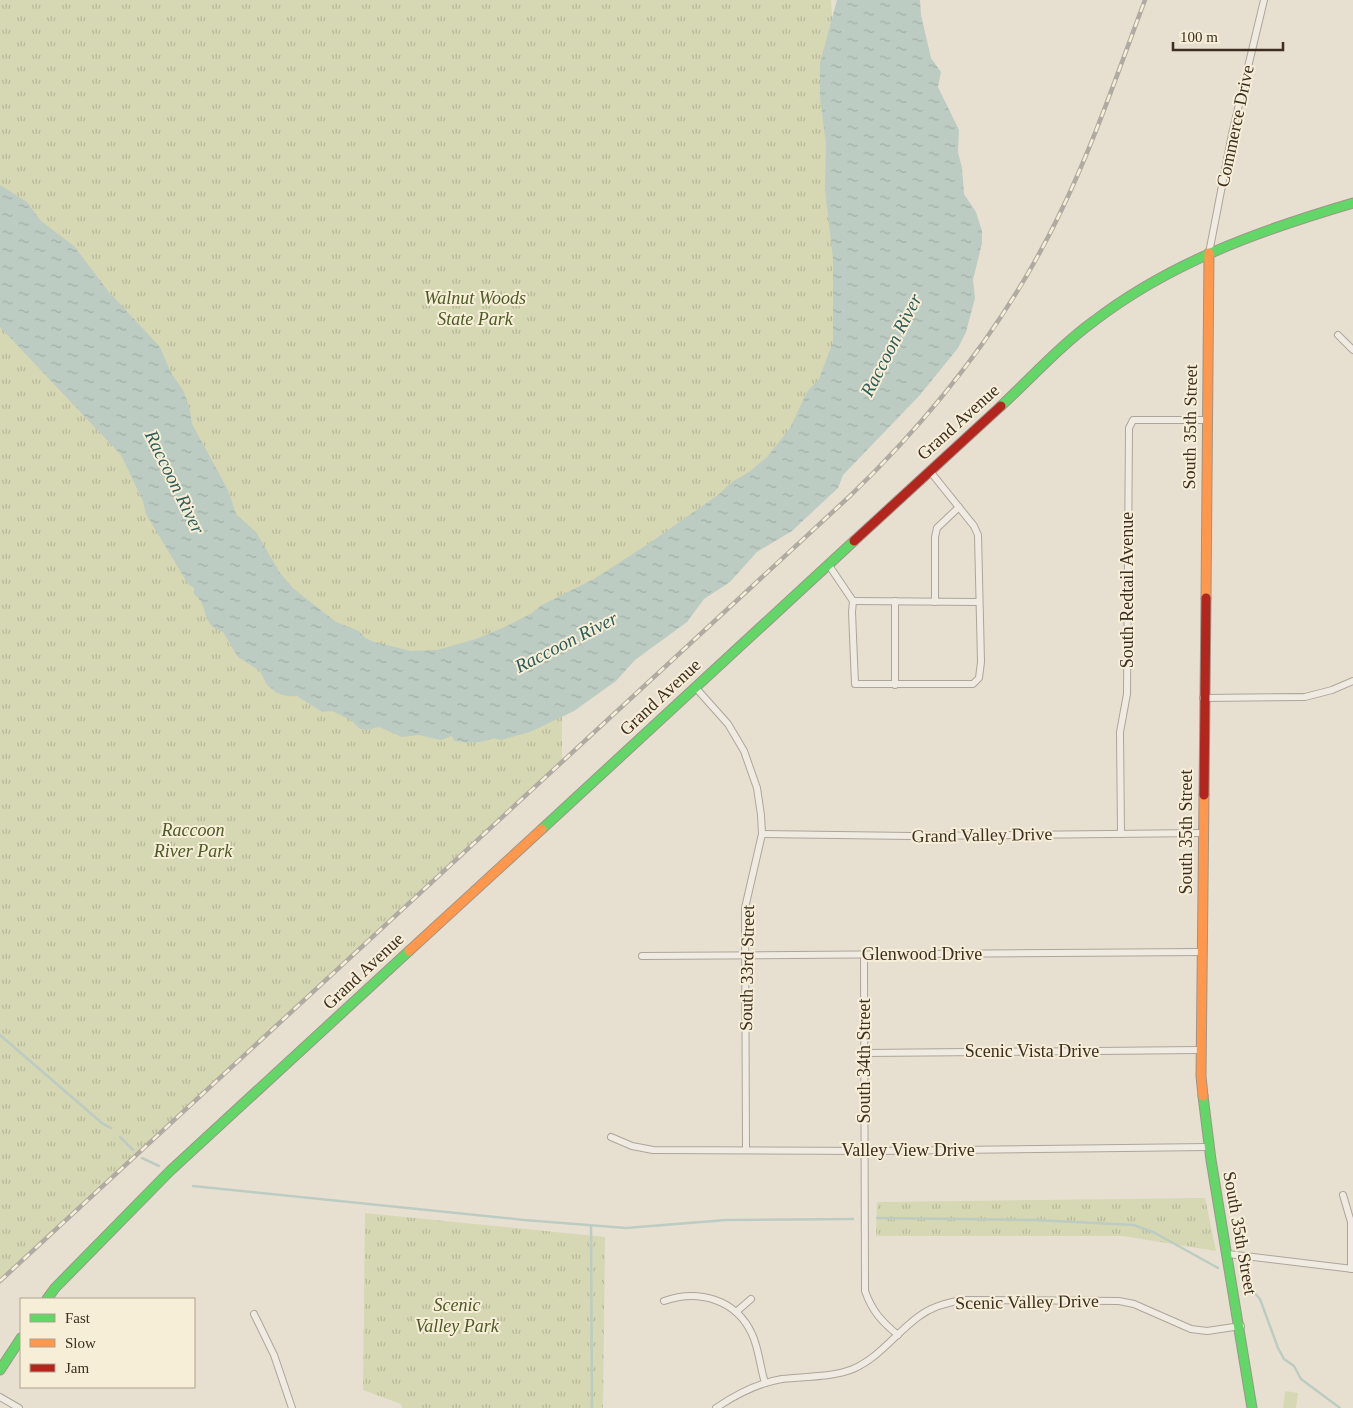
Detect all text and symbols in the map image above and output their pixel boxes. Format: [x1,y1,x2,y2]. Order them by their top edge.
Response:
scale bar [1173,20,1283,52]
text: 100 m [1180,29,1218,45]
street label: Commerce Drive [1212,63,1258,189]
park label: Walnut Woods State Park [424,288,526,329]
water label: Raccoon River [856,290,926,401]
street label: South 35th Street [1179,364,1201,490]
street label: Grand Avenue [913,380,1003,464]
water label: Raccoon River [140,426,209,538]
street label: South Redtail Avenue [1117,512,1137,668]
water label: Raccoon River [510,607,621,677]
street label: Grand Avenue [615,655,705,739]
street label: South 35th Street [1176,770,1196,895]
park label: Raccoon River Park [153,820,233,861]
street label: Grand Valley Drive [912,824,1052,846]
street label: South 33rd Street [736,905,758,1031]
street label: Grand Avenue [318,929,408,1013]
street label: Glenwood Drive [862,944,982,964]
street label: South 34th Street [854,999,874,1124]
street label: Scenic Vista Drive [965,1041,1099,1061]
street label: Valley View Drive [841,1140,975,1160]
street label: South 35th Street [1219,1170,1261,1296]
street label: Scenic Valley Drive [955,1291,1099,1313]
park label: Scenic Valley Park [415,1295,500,1336]
legend [20,1298,195,1388]
text: Fast [65,1310,91,1326]
text: Slow [65,1335,96,1351]
text: Jam [65,1360,89,1376]

